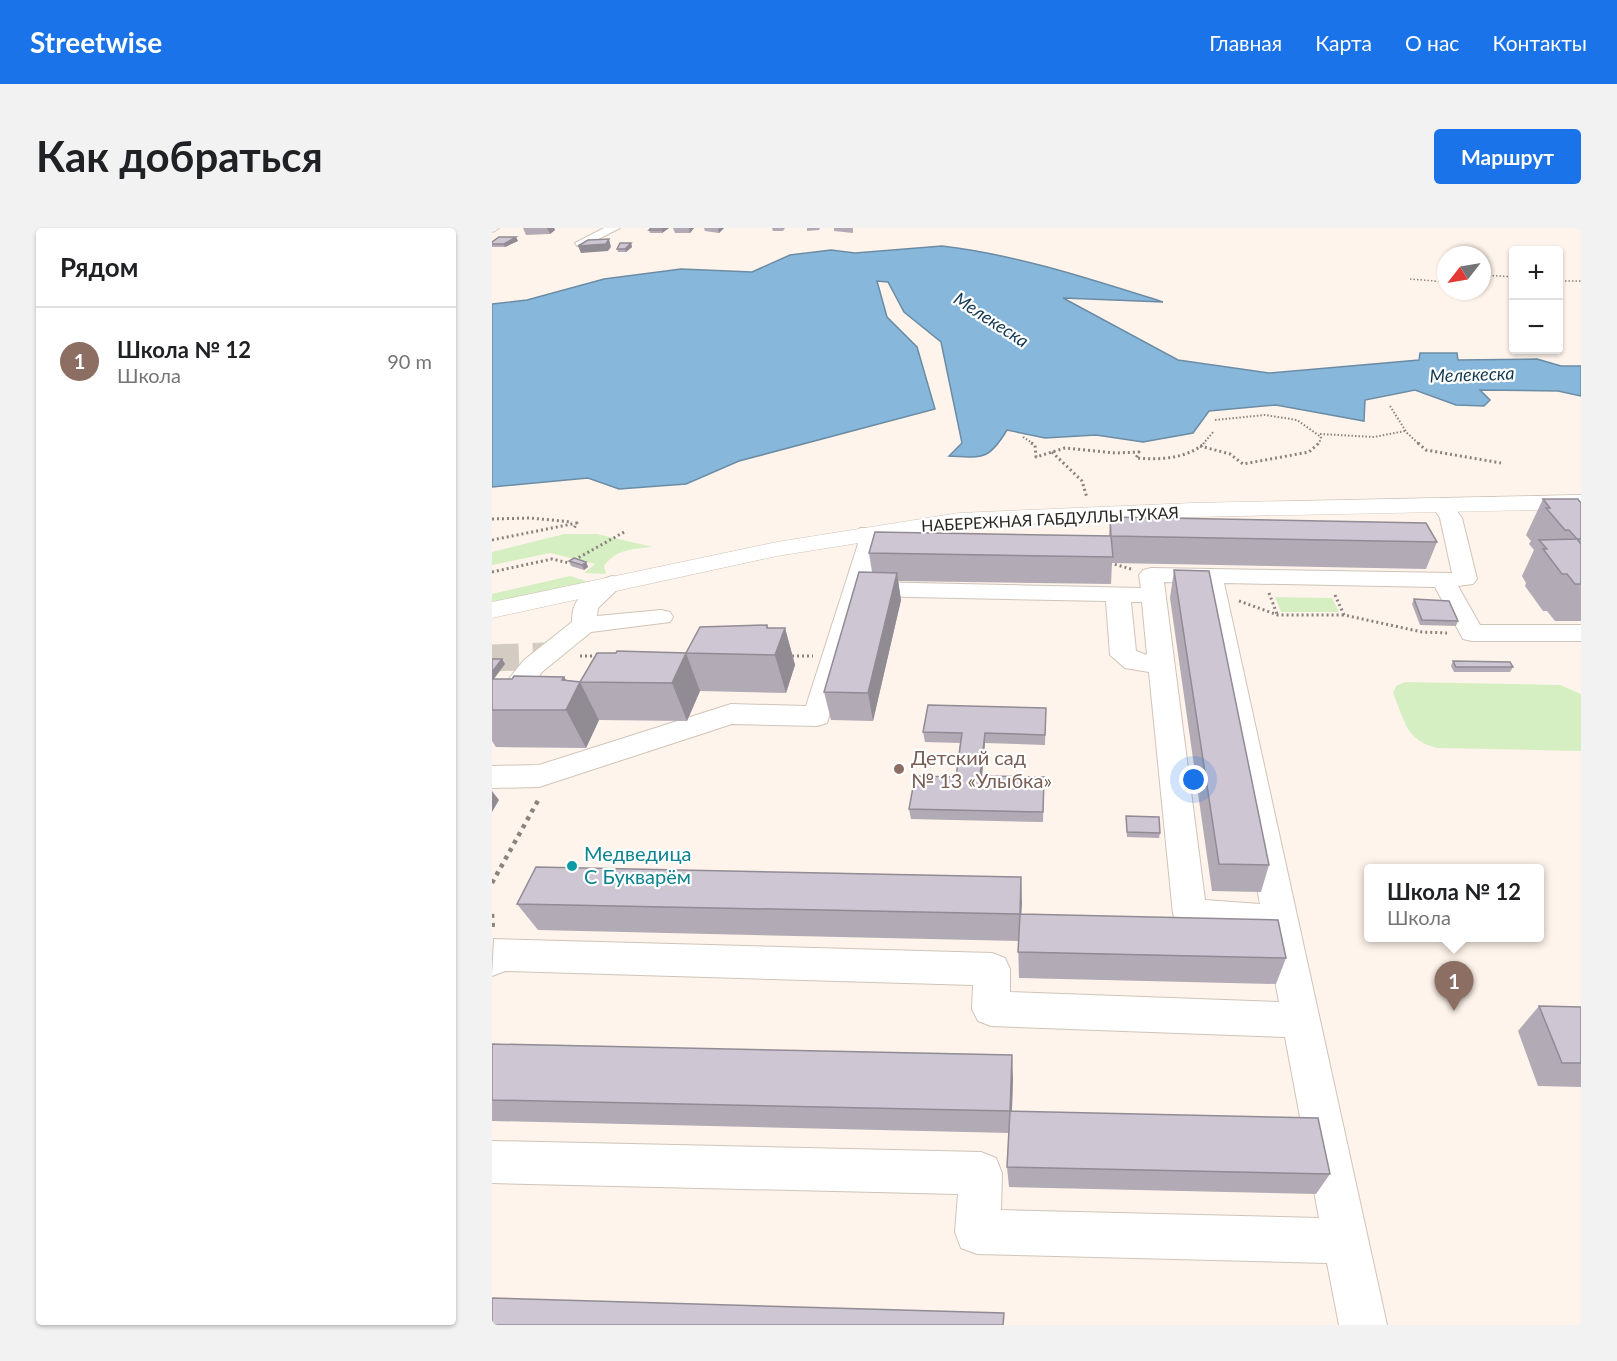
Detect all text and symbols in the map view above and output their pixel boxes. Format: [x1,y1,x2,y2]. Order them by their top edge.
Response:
text: Streetwise [30,25,162,59]
text: Главная [1209,30,1282,55]
text: Карта [1315,30,1372,55]
text: О нас [1405,30,1459,55]
text: Контакты [1492,30,1587,55]
button: Маршрут [1434,129,1581,184]
text: Как добраться [36,131,323,181]
north arrow [1437,246,1491,300]
map controls [1509,246,1563,354]
button: + [1509,246,1563,300]
text: Рядом [60,251,138,283]
water label: Мелекеска [950,287,1033,351]
button: − [1509,300,1563,354]
text: Школа № 12 [117,336,251,363]
text: 1 [74,349,85,373]
text: 90 m [387,349,432,373]
water label: Мелекеска [1429,362,1515,386]
text: Школа [117,363,181,387]
street label: НАБЕРЕЖНАЯ ГАБДУЛЛЫ ТУКАЯ [921,502,1179,535]
place label: Детский сад № 13 «Улыбка» [911,745,1052,792]
marker: Детский сад № 13 «Улыбка» [892,762,906,776]
your location [1179,765,1208,794]
place label: Медведица С Букварём [584,841,691,888]
marker: Медведица С Букварём [565,859,579,873]
popup [1364,864,1544,942]
text: Школа № 12 [1387,878,1521,905]
text: Школа [1387,905,1451,929]
pin: 1 [1434,962,1474,1011]

